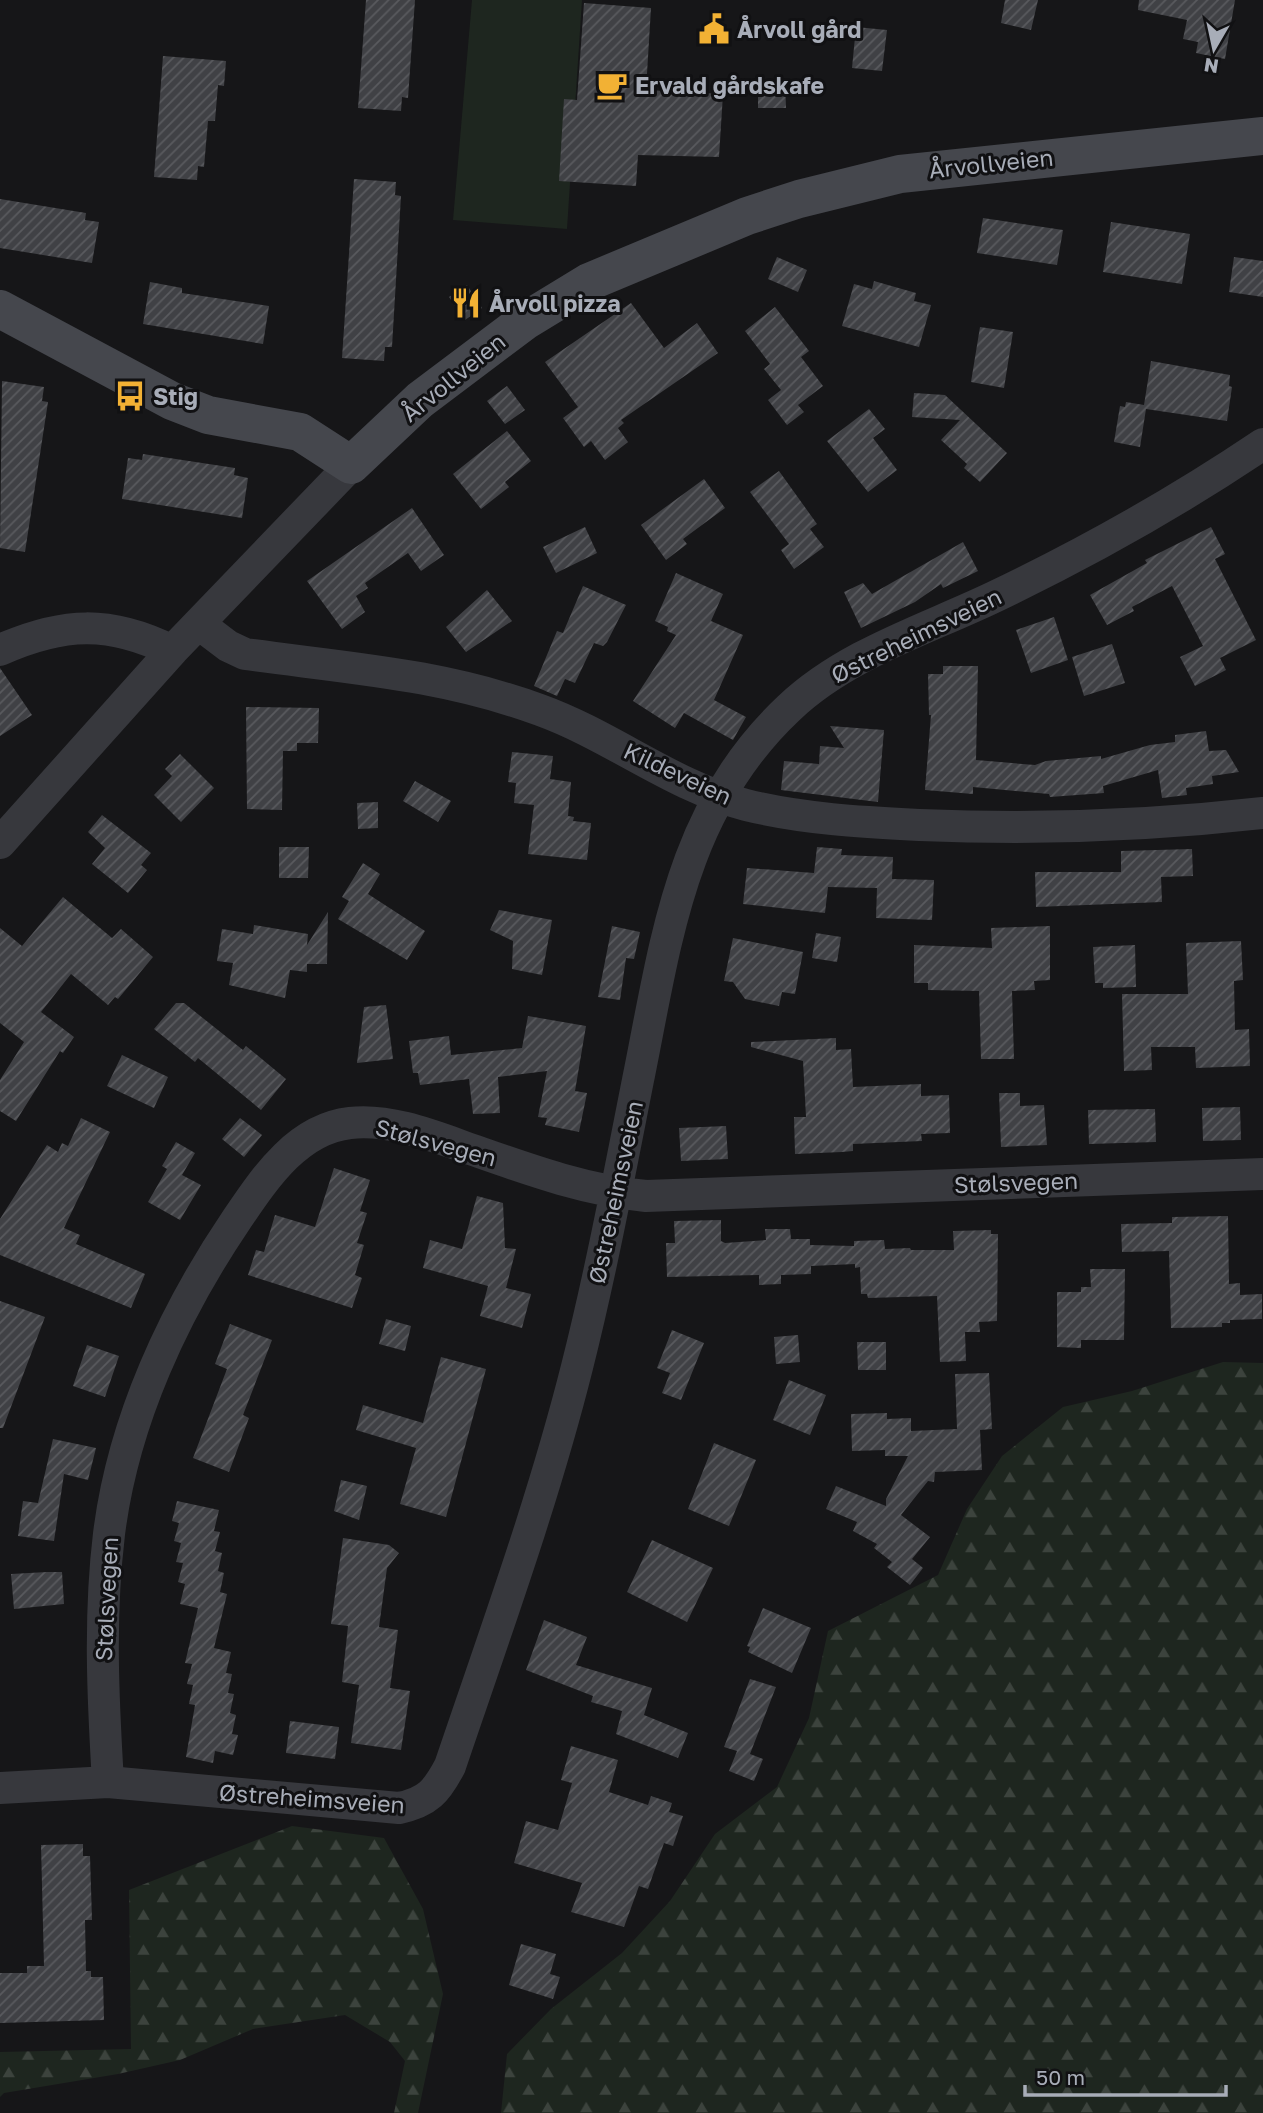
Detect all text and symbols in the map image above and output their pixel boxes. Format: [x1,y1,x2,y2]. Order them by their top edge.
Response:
public building icon: Årvoll gård [697,12,731,46]
north arrow [1179,14,1249,84]
place label: Årvoll gård [737,15,861,43]
text: N [1202,54,1220,79]
cafe icon: Ervald gårdskafe [595,68,629,102]
place label: Ervald gårdskafe [635,71,824,99]
street label: Årvollveien [927,142,1055,183]
restaurant icon: Årvoll pizza [449,286,483,320]
place label: Årvoll pizza [489,289,621,317]
street label: Årvollveien [395,326,510,427]
bus stop icon: Stig [113,379,147,413]
place label: Stig [153,382,198,410]
street label: Østreheimsveien [826,582,1006,688]
street label: Kildeveien [620,736,736,810]
street label: Østreheimsveien [582,1098,648,1286]
street label: Stølsvegen [372,1112,500,1172]
street label: Stølsvegen [953,1166,1079,1198]
street label: Stølsvegen [89,1536,123,1662]
street label: Østreheimsveien [218,1778,406,1818]
scale bar [1025,2054,1226,2098]
text: 50 m [1036,2064,1085,2090]

